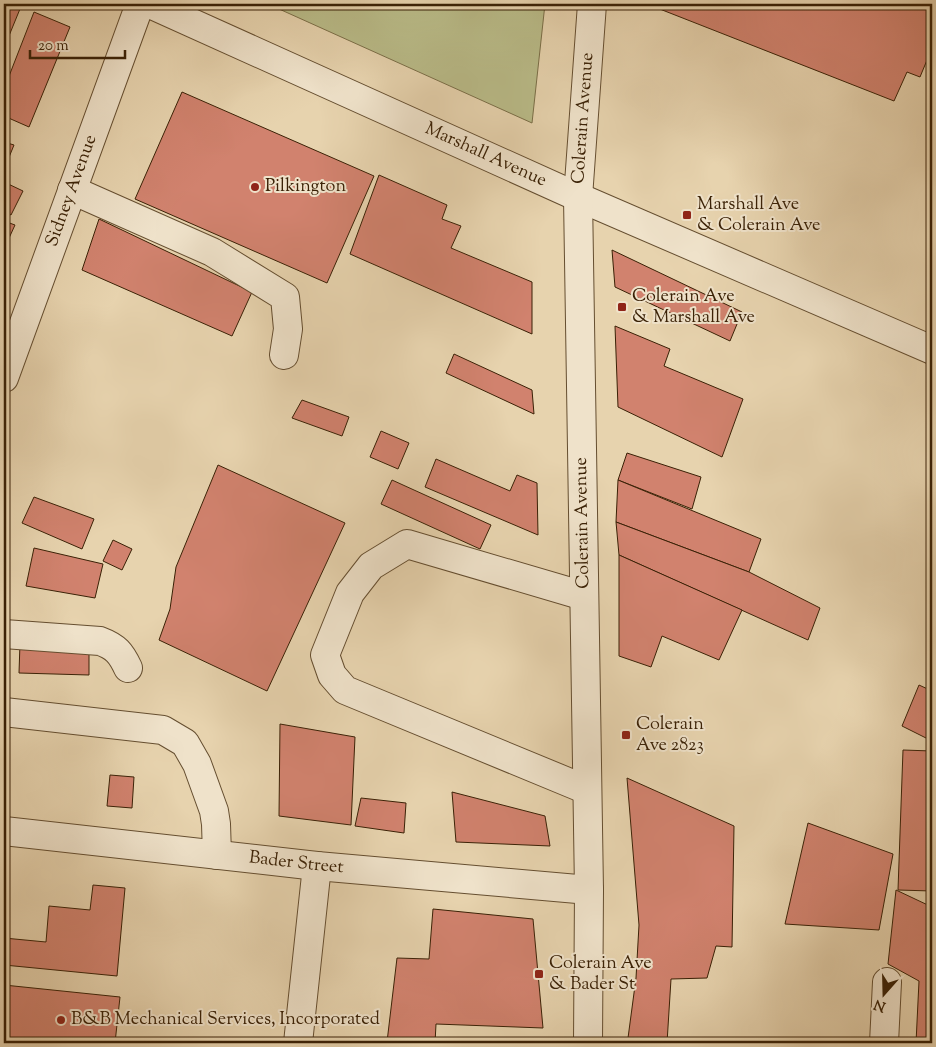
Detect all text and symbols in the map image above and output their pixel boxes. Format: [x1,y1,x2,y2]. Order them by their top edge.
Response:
scale bar [30,28,125,60]
text: 20 m [38,36,69,57]
street label: Colerain Avenue [566,52,601,185]
street label: Marshall Avenue [420,116,551,194]
street label: Sidney Avenue [40,131,104,251]
place label: Pilkington [265,174,346,200]
marker: Pilkington [249,181,261,193]
place label: Marshall Ave & Colerain Ave [697,192,820,239]
marker: Marshall Ave & Colerain Ave [681,209,693,221]
place label: Colerain Ave & Marshall Ave [632,284,755,331]
marker: Colerain Ave & Marshall Ave [616,301,628,313]
street label: Colerain Avenue [569,457,597,589]
place label: Colerain Ave 2823 [636,712,704,759]
marker: Colerain Ave 2823 [620,729,632,741]
street label: Bader Street [248,845,345,881]
place label: Colerain Ave & Bader St [549,951,652,998]
marker: Colerain Ave & Bader St [533,968,545,980]
north arrow [858,970,908,1020]
text: N [872,993,889,1016]
place label: B&B Mechanical Services, Incorporated [71,1007,380,1033]
marker: B&B Mechanical Services, Incorporated [55,1014,67,1026]

